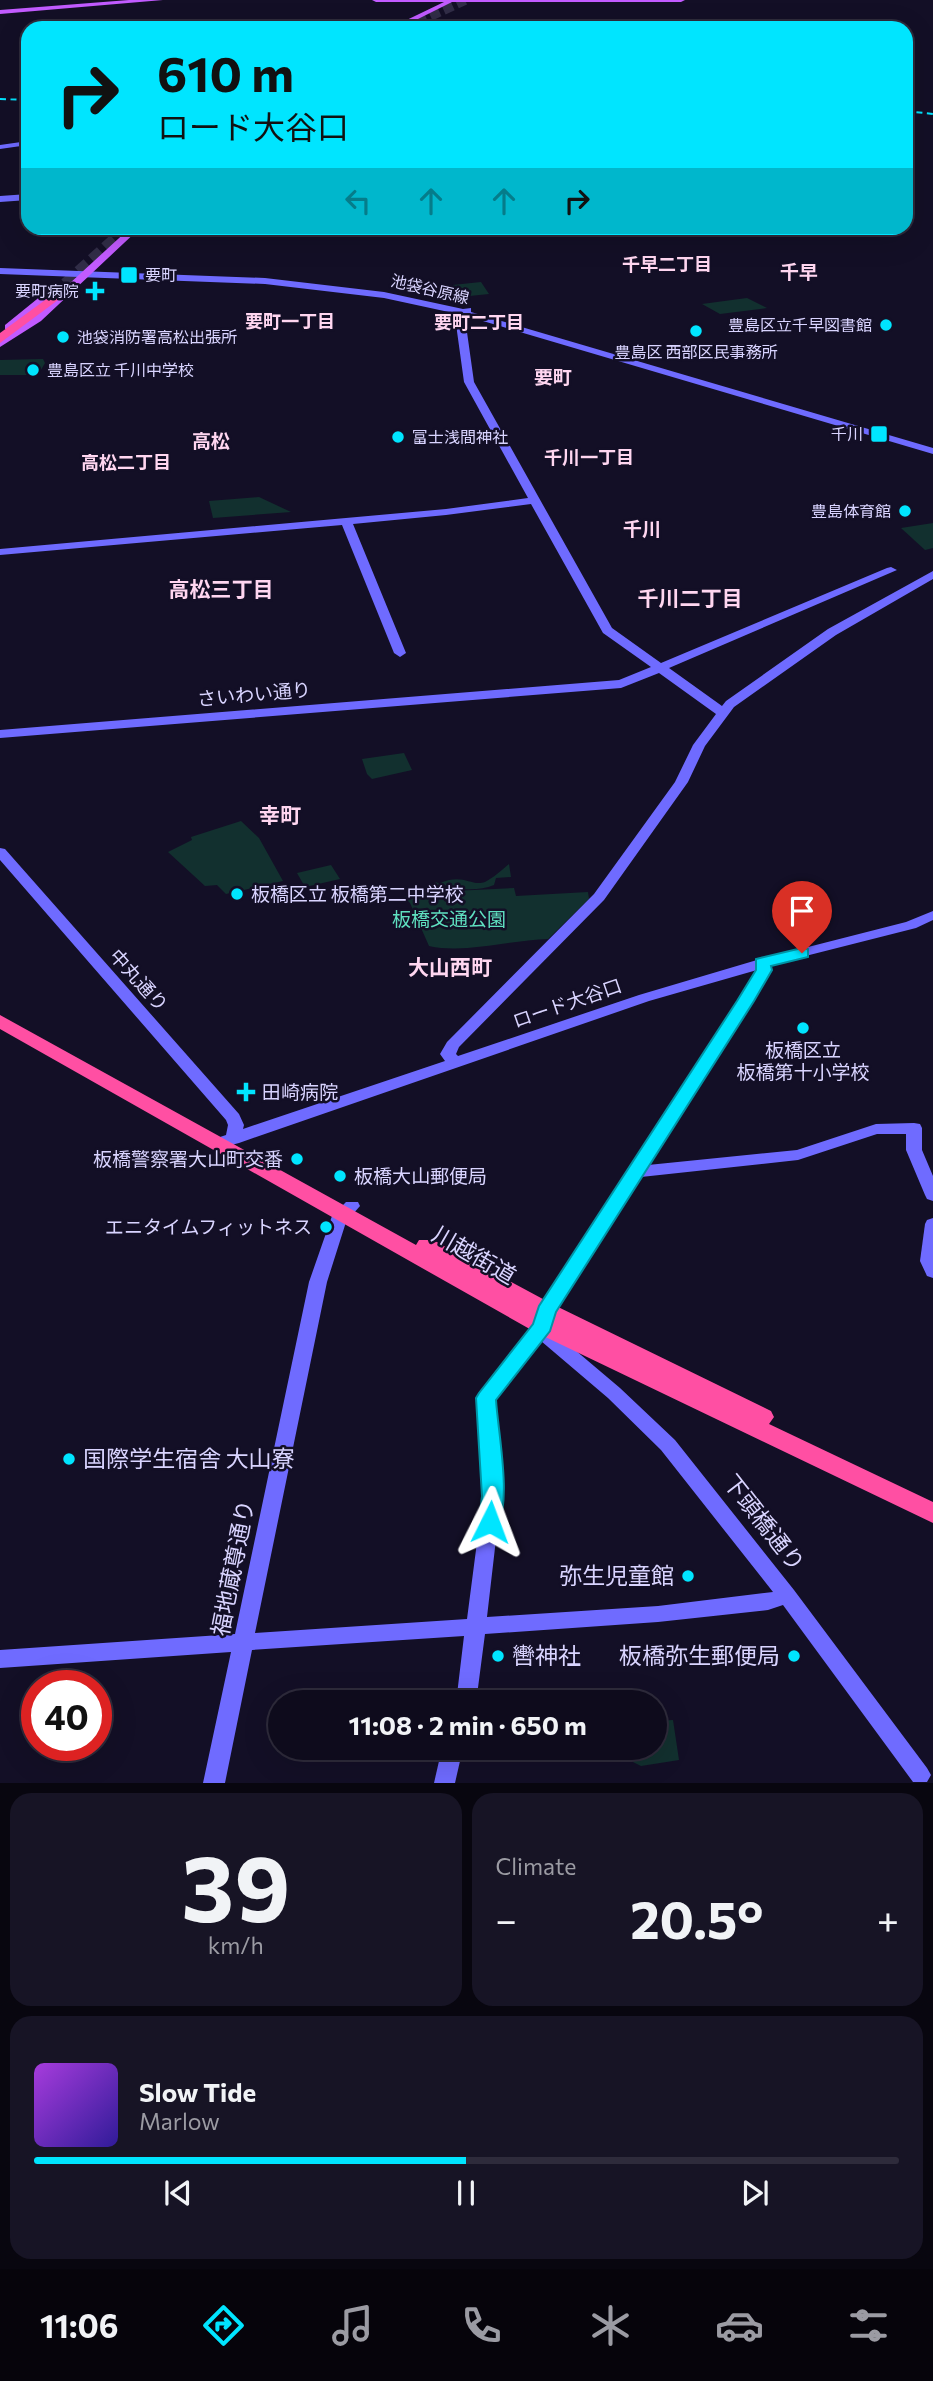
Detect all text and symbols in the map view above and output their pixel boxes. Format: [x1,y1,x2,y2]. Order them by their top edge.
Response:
text: 610 m [157,42,294,102]
icon: right [42,49,133,140]
text: ロード大谷口 [157,106,349,146]
icon: left [339,182,377,220]
icon: ahead [412,182,450,220]
icon: ahead [485,182,523,220]
icon: right [558,182,596,220]
district label: 千早二丁目 [622,253,712,275]
district label: 千早 [780,260,818,283]
marker: 要町 [119,265,139,285]
place label: 要町 [145,265,177,284]
street label: 池袋谷原線 [389,270,471,307]
place label: 要町病院 [15,281,79,300]
marker: 要町病院 [85,281,105,301]
district label: 要町一丁目 [245,310,335,332]
district label: 要町二丁目 [434,311,524,333]
place label: 豊島区立千早図書館 [728,315,872,334]
marker: 豊島区立千早図書館 [878,317,894,333]
marker: 豊島区 西部区民事務所 [688,323,704,339]
place label: 池袋消防署高松出張所 [77,327,237,346]
marker: 池袋消防署高松出張所 [55,329,71,345]
place label: 豊島区 西部区民事務所 [614,342,778,361]
place label: 豊島区立 千川中学校 [47,360,194,379]
marker: 豊島区立 千川中学校 [25,362,41,378]
district label: 要町 [534,365,572,388]
place label: 千川 [831,424,863,443]
marker: 千川 [869,424,889,444]
place label: 富士浅間神社 [412,427,508,446]
district label: 高松 [192,429,230,452]
marker: 富士浅間神社 [390,429,406,445]
district label: 千川一丁目 [544,446,634,468]
district label: 高松二丁目 [81,451,171,473]
place label: 豊島体育館 [811,501,891,520]
marker: 豊島体育館 [897,503,913,519]
district label: 千川 [623,517,661,540]
district label: 高松三丁目 [169,576,274,601]
district label: 千川二丁目 [638,585,743,610]
street label: さいわい通り [196,677,312,710]
district label: 幸町 [259,802,301,827]
pin [772,881,832,953]
place label: 板橋区立 板橋第二中学校 [251,882,464,905]
marker: 板橋区立 板橋第二中学校 [229,886,245,902]
icon: arrive [783,892,821,930]
park label: 板橋交通公園 [392,907,506,930]
street label: 中丸通り [105,944,173,1016]
district label: 大山西町 [408,954,492,979]
street label: ロード大谷口 [509,973,624,1032]
marker: 板橋区立 板橋第十小学校 [795,1020,811,1036]
place label: 板橋区立 板橋第十小学校 [736,1038,870,1083]
place label: 田崎病院 [262,1080,338,1103]
marker: 田崎病院 [236,1082,256,1102]
place label: 板橋警察署大山町交番 [93,1147,283,1170]
marker: 板橋警察署大山町交番 [289,1151,305,1167]
place label: 板橋大山郵便局 [354,1164,487,1187]
marker: 板橋大山郵便局 [332,1168,348,1184]
place label: エニタイムフィットネス [105,1215,312,1238]
marker: エニタイムフィットネス [318,1219,334,1235]
street label: 川越街道 [428,1219,521,1289]
place label: 国際学生宿舎 大山寮 [83,1444,294,1472]
marker: 国際学生宿舎 大山寮 [61,1451,77,1467]
street label: 下頭橋通り [718,1468,811,1576]
position arrow [453,1485,527,1559]
street label: 福地蔵尊通り [205,1497,259,1638]
place label: 弥生児童館 [559,1561,674,1589]
marker: 弥生児童館 [680,1568,696,1584]
place label: 轡神社 [512,1641,581,1669]
place label: 板橋弥生郵便局 [619,1641,780,1669]
marker: 轡神社 [490,1648,506,1664]
marker: 板橋弥生郵便局 [786,1648,802,1664]
speed limit sign: 40 [21,1670,112,1761]
text: 11:08 · 2 min · 650 m [348,1709,587,1740]
text: 39 [181,1829,290,1941]
text: Climate [496,1852,577,1880]
text: 20.5° [630,1886,764,1950]
text: − [496,1895,517,1942]
text: + [877,1895,899,1942]
text: km/h [208,1931,264,1959]
text: Slow Tide [139,2076,256,2107]
text: Marlow [139,2107,220,2135]
icon: previous [159,2174,197,2212]
icon: pause [447,2174,485,2212]
icon: next [736,2174,774,2212]
icon: directions [199,2301,248,2350]
icon: music [328,2301,377,2350]
icon: phone [457,2301,506,2350]
icon: climate [586,2301,635,2350]
icon: car [715,2301,764,2350]
icon: filters [844,2301,893,2350]
text: 11:06 [40,2305,118,2345]

